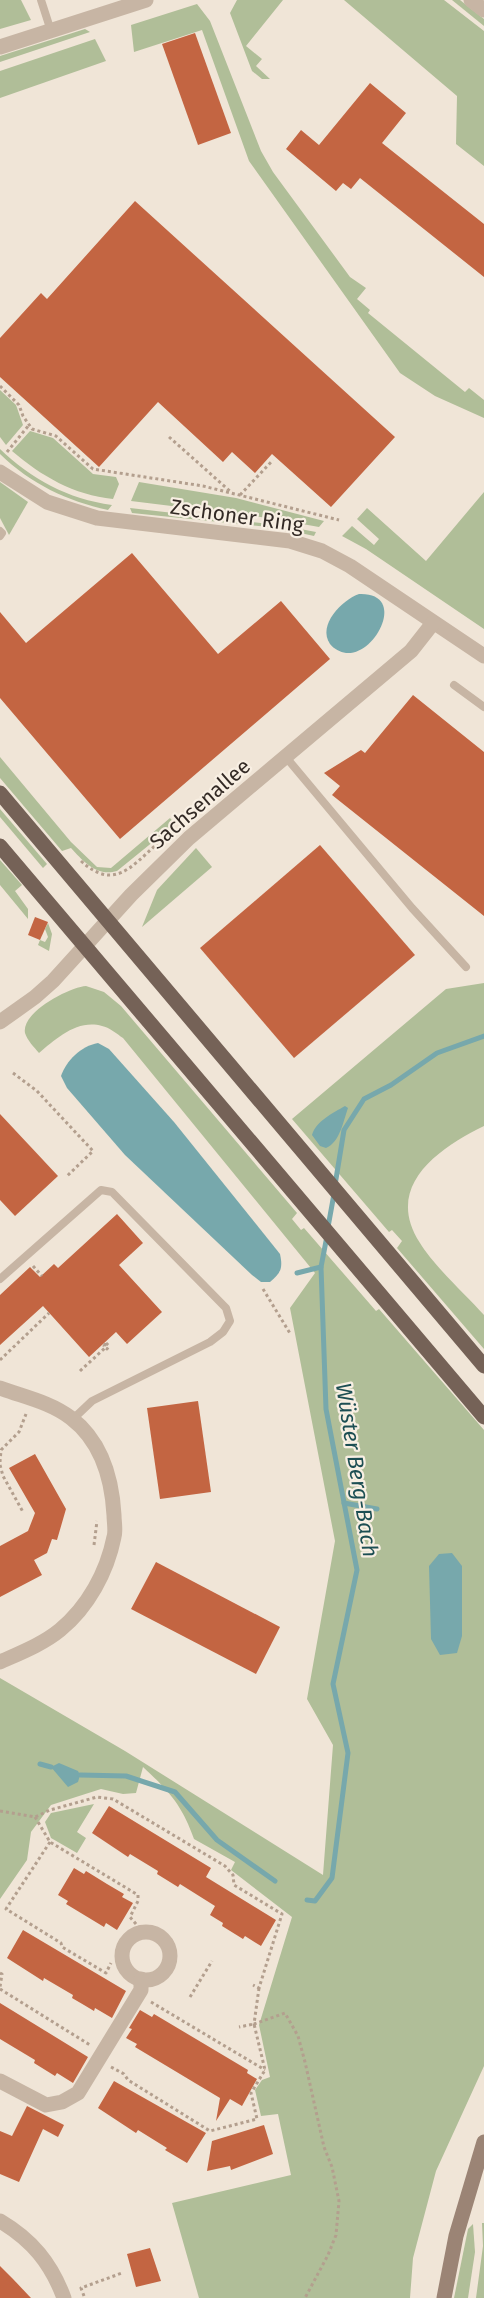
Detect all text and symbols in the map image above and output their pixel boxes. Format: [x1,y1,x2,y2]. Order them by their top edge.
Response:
street label: Zschoner Ring [169,494,305,538]
street label: Sachsenallee [144,753,256,855]
water label: Wüster Berg-Bach [330,1381,384,1559]

